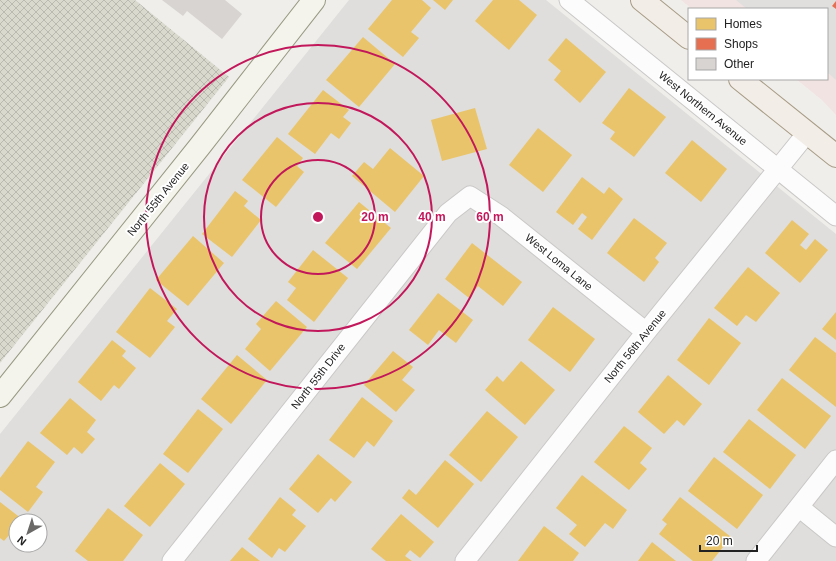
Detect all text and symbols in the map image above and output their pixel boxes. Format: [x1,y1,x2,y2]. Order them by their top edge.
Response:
legend [688,8,828,80]
text: Homes [724,17,762,31]
text: Shops [724,37,758,51]
text: Other [724,57,754,71]
street label: West Northern Avenue [656,69,750,147]
street label: North 55th Avenue [125,160,191,238]
centre of rings [311,210,325,224]
text: 20 m [361,210,389,224]
text: 40 m [418,210,446,224]
text: 60 m [476,210,504,224]
street label: West Loma Lane [523,231,595,293]
street label: North 56th Avenue [602,307,668,385]
street label: North 55th Drive [289,341,347,411]
north arrow [8,513,48,553]
scale bar [700,527,757,553]
text: N [15,534,29,548]
text: 20 m [706,534,733,548]

